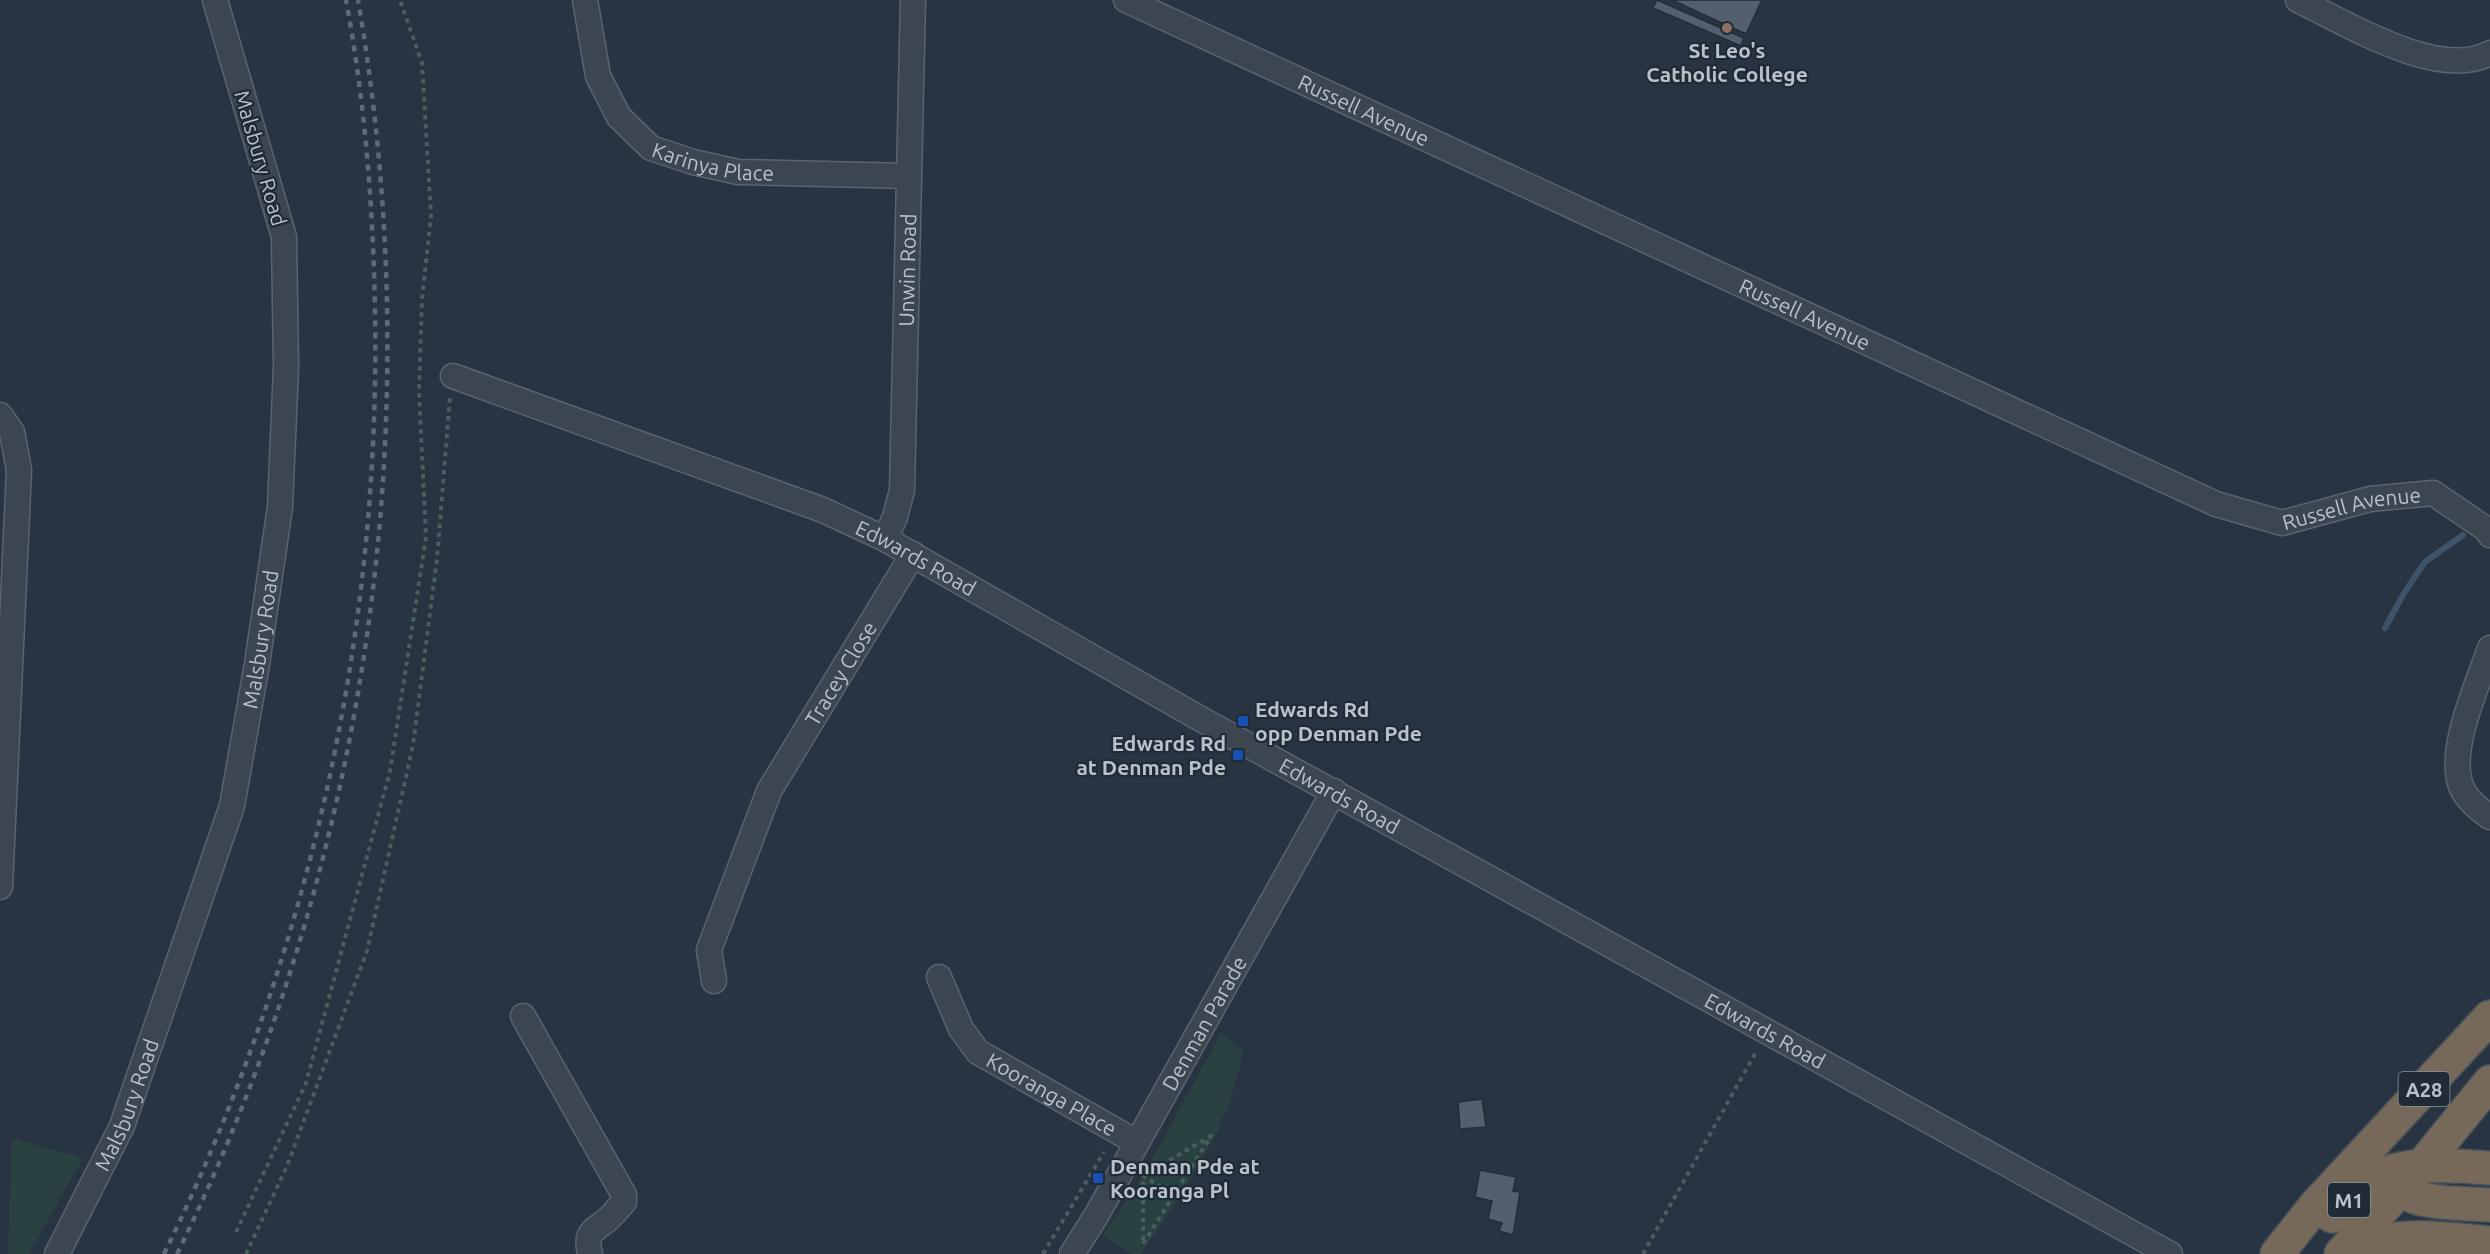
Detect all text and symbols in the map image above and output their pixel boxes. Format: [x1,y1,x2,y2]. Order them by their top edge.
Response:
marker: St Leo's Catholic College [1720,21,1734,35]
place label: St Leo's Catholic College [1646,38,1808,86]
street label: Russell Avenue [1295,69,1433,151]
street label: Malsbury Road [230,88,292,228]
street label: Karinya Place [649,137,774,185]
street label: Unwin Road [894,213,920,327]
street label: Russell Avenue [1736,273,1874,355]
street label: Russell Avenue [2279,482,2422,534]
street label: Edwards Road [852,515,980,600]
street label: Malsbury Road [237,568,283,710]
street label: Tracey Close [800,617,881,730]
place label: Edwards Rd opp Denman Pde [1255,697,1422,745]
marker: Edwards Rd opp Denman Pde [1236,714,1250,728]
place label: Edwards Rd at Denman Pde [1076,731,1226,779]
marker: Edwards Rd at Denman Pde [1231,748,1245,762]
street label: Edwards Road [1275,753,1404,838]
street label: Denman Parade [1157,952,1251,1094]
street label: Edwards Road [1701,988,1829,1073]
street label: Malsbury Road [89,1036,163,1175]
street label: Kooranga Place [983,1048,1121,1141]
road number: A28 [2398,1072,2450,1106]
place label: Denman Pde at Kooranga Pl [1110,1154,1260,1202]
marker: Denman Pde at Kooranga Pl [1091,1171,1105,1185]
road number: M1 [2328,1183,2370,1217]

